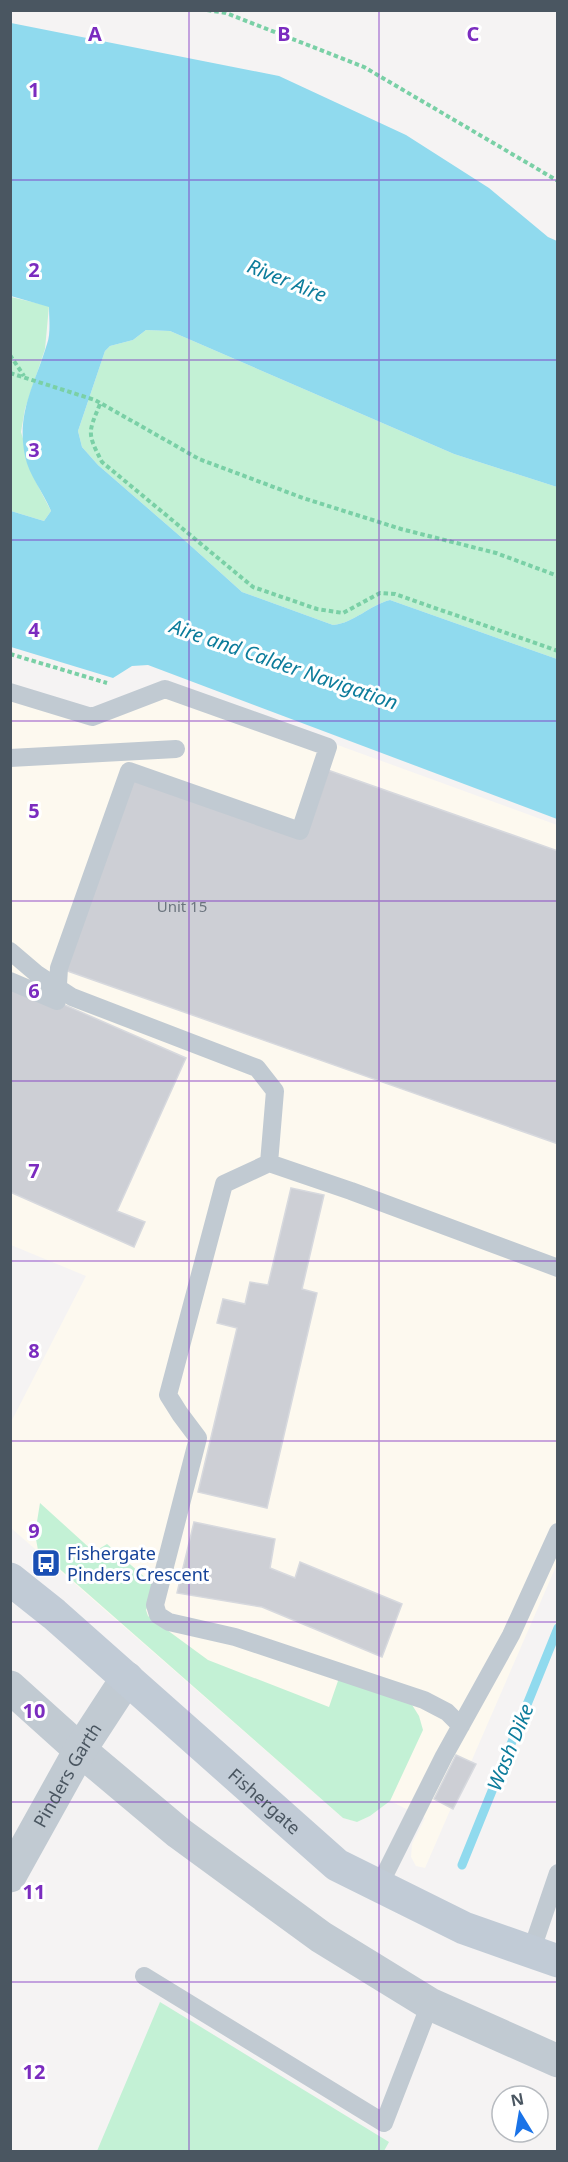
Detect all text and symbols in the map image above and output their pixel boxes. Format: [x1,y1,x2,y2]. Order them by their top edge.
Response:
text: A [88,20,102,47]
text: B [277,20,291,47]
text: C [467,20,480,47]
text: 1 [28,76,40,103]
water label: River Aire [243,252,331,308]
text: 2 [28,256,40,283]
text: 3 [28,436,40,463]
water label: Aire and Calder Navigation [165,612,402,716]
text: 4 [28,616,40,643]
text: 5 [28,797,40,824]
house number: Unit 15 [157,896,207,916]
text: 6 [28,977,40,1004]
text: 7 [28,1157,40,1184]
text: 8 [28,1337,40,1364]
text: 9 [28,1517,40,1544]
place label: Fishergate Pinders Crescent [67,1541,210,1586]
bus stop icon: Fishergate Pinders Crescent [30,1547,62,1579]
text: 10 [23,1697,45,1724]
water label: Wash Dike [480,1700,540,1794]
street label: Pinders Garth [27,1718,107,1832]
street label: Fishergate [224,1762,306,1839]
text: 11 [23,1878,45,1905]
text: 12 [23,2058,45,2085]
north arrow [490,2084,550,2144]
text: N [509,2087,526,2111]

